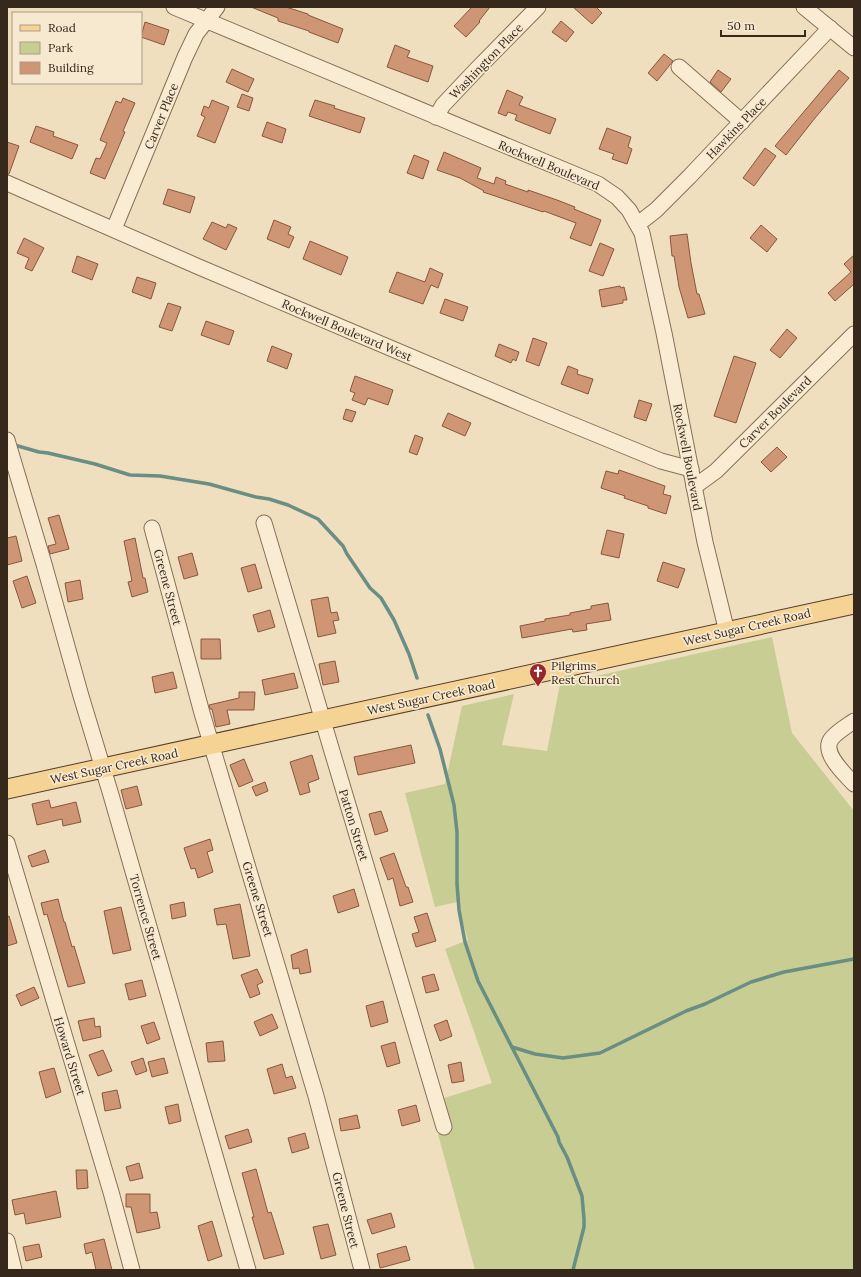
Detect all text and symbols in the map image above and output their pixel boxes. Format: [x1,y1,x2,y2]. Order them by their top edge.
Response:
legend [12,12,142,84]
scale bar [721,12,805,38]
text: 50 m [727,18,755,33]
text: Road [48,20,76,35]
street label: Washington Place [446,20,526,102]
text: Park [48,40,74,55]
text: Building [48,60,94,75]
street label: Carver Place [141,80,181,151]
street label: Hawkins Place [703,94,770,162]
street label: Rockwell Boulevard [496,137,602,193]
street label: Rockwell Boulevard West [280,296,415,364]
street label: Carver Boulevard [736,373,814,451]
street label: Rockwell Boulevard [670,402,706,512]
street label: Greene Street [151,547,185,627]
street label: West Sugar Creek Road [682,605,812,649]
place label: Pilgrims Rest Church [551,658,620,687]
church icon: Pilgrims Rest Church [528,662,548,687]
street label: West Sugar Creek Road [366,676,496,718]
street label: West Sugar Creek Road [49,745,179,787]
street label: Patton Street [336,787,372,863]
street label: Greene Street [239,859,277,939]
street label: Torrence Street [127,873,165,962]
street label: Howard Street [51,1015,89,1097]
street label: Greene Street [329,1170,363,1250]

